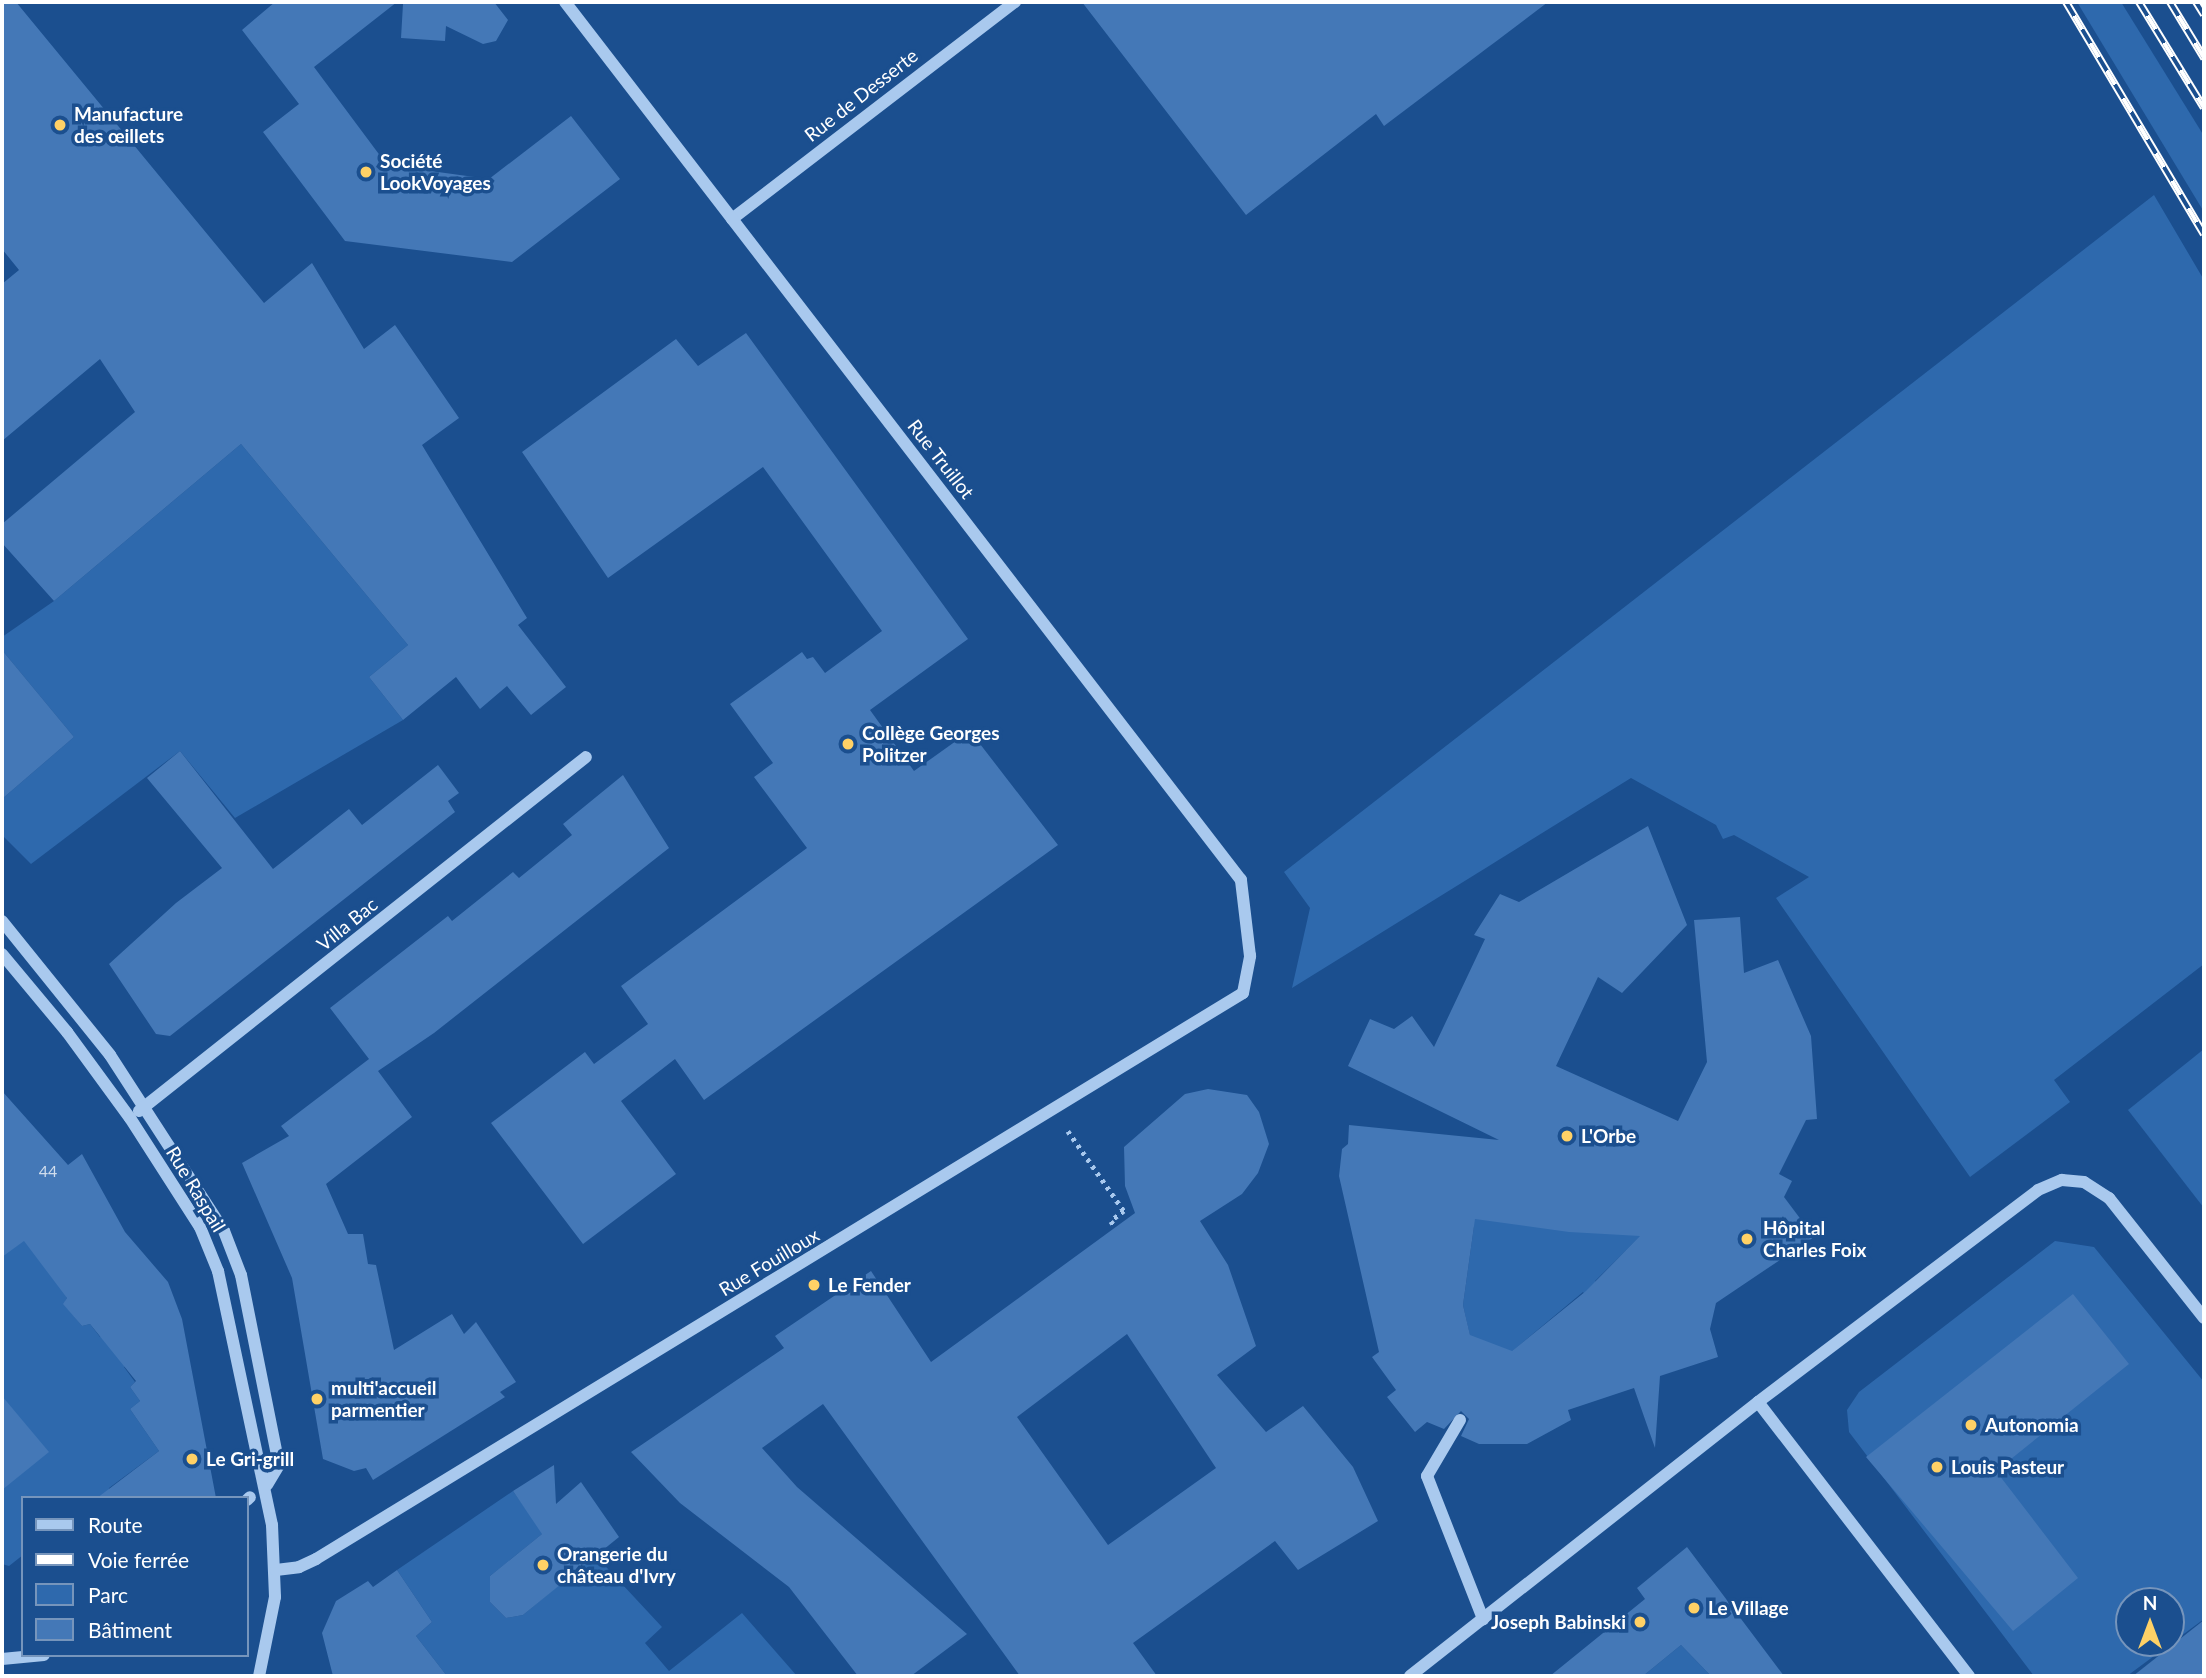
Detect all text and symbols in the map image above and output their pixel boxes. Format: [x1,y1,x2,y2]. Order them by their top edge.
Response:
street label: Rue de Desserte [800,44,922,146]
place label: Manufacture des œillets [74,103,183,147]
marker: Manufacture des œillets [52,117,68,133]
place label: Société LookVoyages [380,150,491,194]
marker: Société LookVoyages [358,164,374,180]
street label: Rue Truillot [903,415,979,503]
place label: Collège Georges Politzer [862,722,1000,766]
marker: Collège Georges Politzer [840,736,856,752]
street label: Villa Bac [312,893,382,955]
place label: L'Orbe [1581,1125,1636,1147]
marker: L'Orbe [1559,1128,1575,1144]
street label: Rue Raspail [162,1142,230,1236]
house number: 44 [39,1161,57,1181]
place label: Hôpital Charles Foix [1763,1217,1866,1261]
street label: Rue Fouilloux [715,1223,823,1301]
marker: Hôpital Charles Foix [1737,1229,1757,1249]
place label: Le Fender [828,1274,911,1296]
marker: Le Fender [806,1277,822,1293]
place label: multi'accueil parmentier [331,1377,437,1421]
marker: multi'accueil parmentier [309,1391,325,1407]
place label: Autonomia [1985,1414,2079,1436]
marker: Autonomia [1963,1417,1979,1433]
place label: Le Gri-grill [206,1448,294,1470]
marker: Le Gri-grill [184,1451,200,1467]
place label: Louis Pasteur [1951,1456,2064,1478]
marker: Louis Pasteur [1929,1459,1945,1475]
legend [21,1496,248,1657]
text: Route [88,1512,143,1537]
place label: Orangerie du château d'Ivry [557,1543,676,1587]
text: Voie ferrée [88,1547,189,1572]
marker: Orangerie du château d'Ivry [535,1557,551,1573]
text: Parc [88,1582,128,1607]
north arrow [2115,1587,2185,1657]
text: N [2143,1591,2157,1614]
place label: Le Village [1708,1597,1789,1619]
marker: Le Village [1686,1600,1702,1616]
place label: Joseph Babinski [1491,1611,1626,1633]
marker: Joseph Babinski [1632,1614,1648,1630]
text: Bâtiment [88,1617,172,1642]

